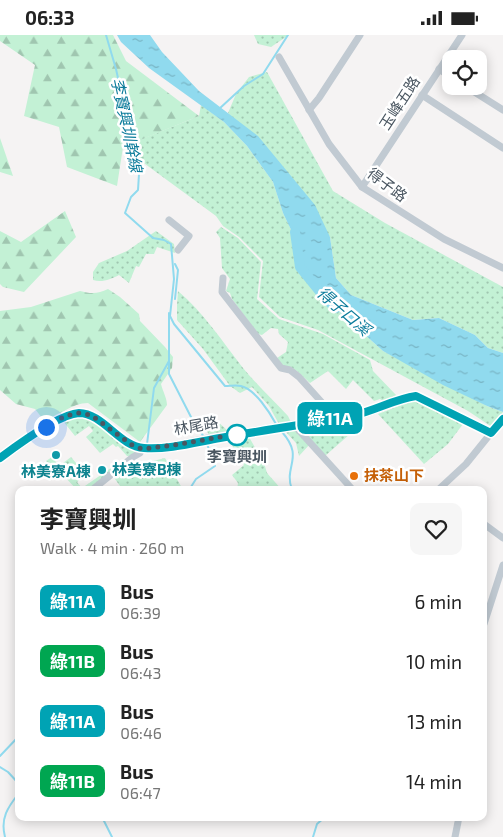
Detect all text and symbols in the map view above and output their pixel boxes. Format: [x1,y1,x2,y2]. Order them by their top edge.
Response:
text: 06:33 [25,6,75,29]
map controls [442,50,487,95]
button: locate [442,50,487,95]
street label: 玉峰五路 [375,72,423,133]
water label: 李寶興圳幹線 [108,76,147,176]
street label: 得子路 [364,163,411,205]
water label: 得子口溪 [314,282,376,340]
line badge: 綠11A [295,402,365,434]
text: 綠11A [307,407,353,429]
street label: 林尾路 [172,412,220,438]
your location [34,415,59,440]
marker: 李寶興圳 [226,424,248,446]
place label: 李寶興圳 [207,447,267,465]
marker: 林美寮A棟 [50,449,62,461]
place label: 林美寮B棟 [112,460,182,478]
place label: 林美寮A棟 [21,462,91,480]
marker: 林美寮B棟 [96,464,108,476]
place label: 抹茶山下 [364,466,424,484]
marker: 抹茶山下 [348,470,360,482]
button: heart [410,503,462,555]
text: 李寶興圳 [40,504,136,533]
text: Walk · 4 min · 260 m [40,538,184,557]
text: Bus [120,580,154,603]
text: 綠11A [50,590,95,612]
text: 6 min [414,590,462,613]
text: 06:39 [120,603,161,622]
text: Bus [120,640,154,663]
text: 綠11B [50,650,95,672]
text: 10 min [406,650,462,673]
text: 06:43 [120,663,161,682]
text: Bus [120,700,154,723]
text: 綠11A [50,710,95,732]
text: 13 min [407,710,462,733]
text: 06:46 [120,723,162,742]
text: Bus [120,760,154,783]
text: 綠11B [50,770,95,792]
text: 14 min [406,770,462,793]
text: 06:47 [120,783,161,802]

